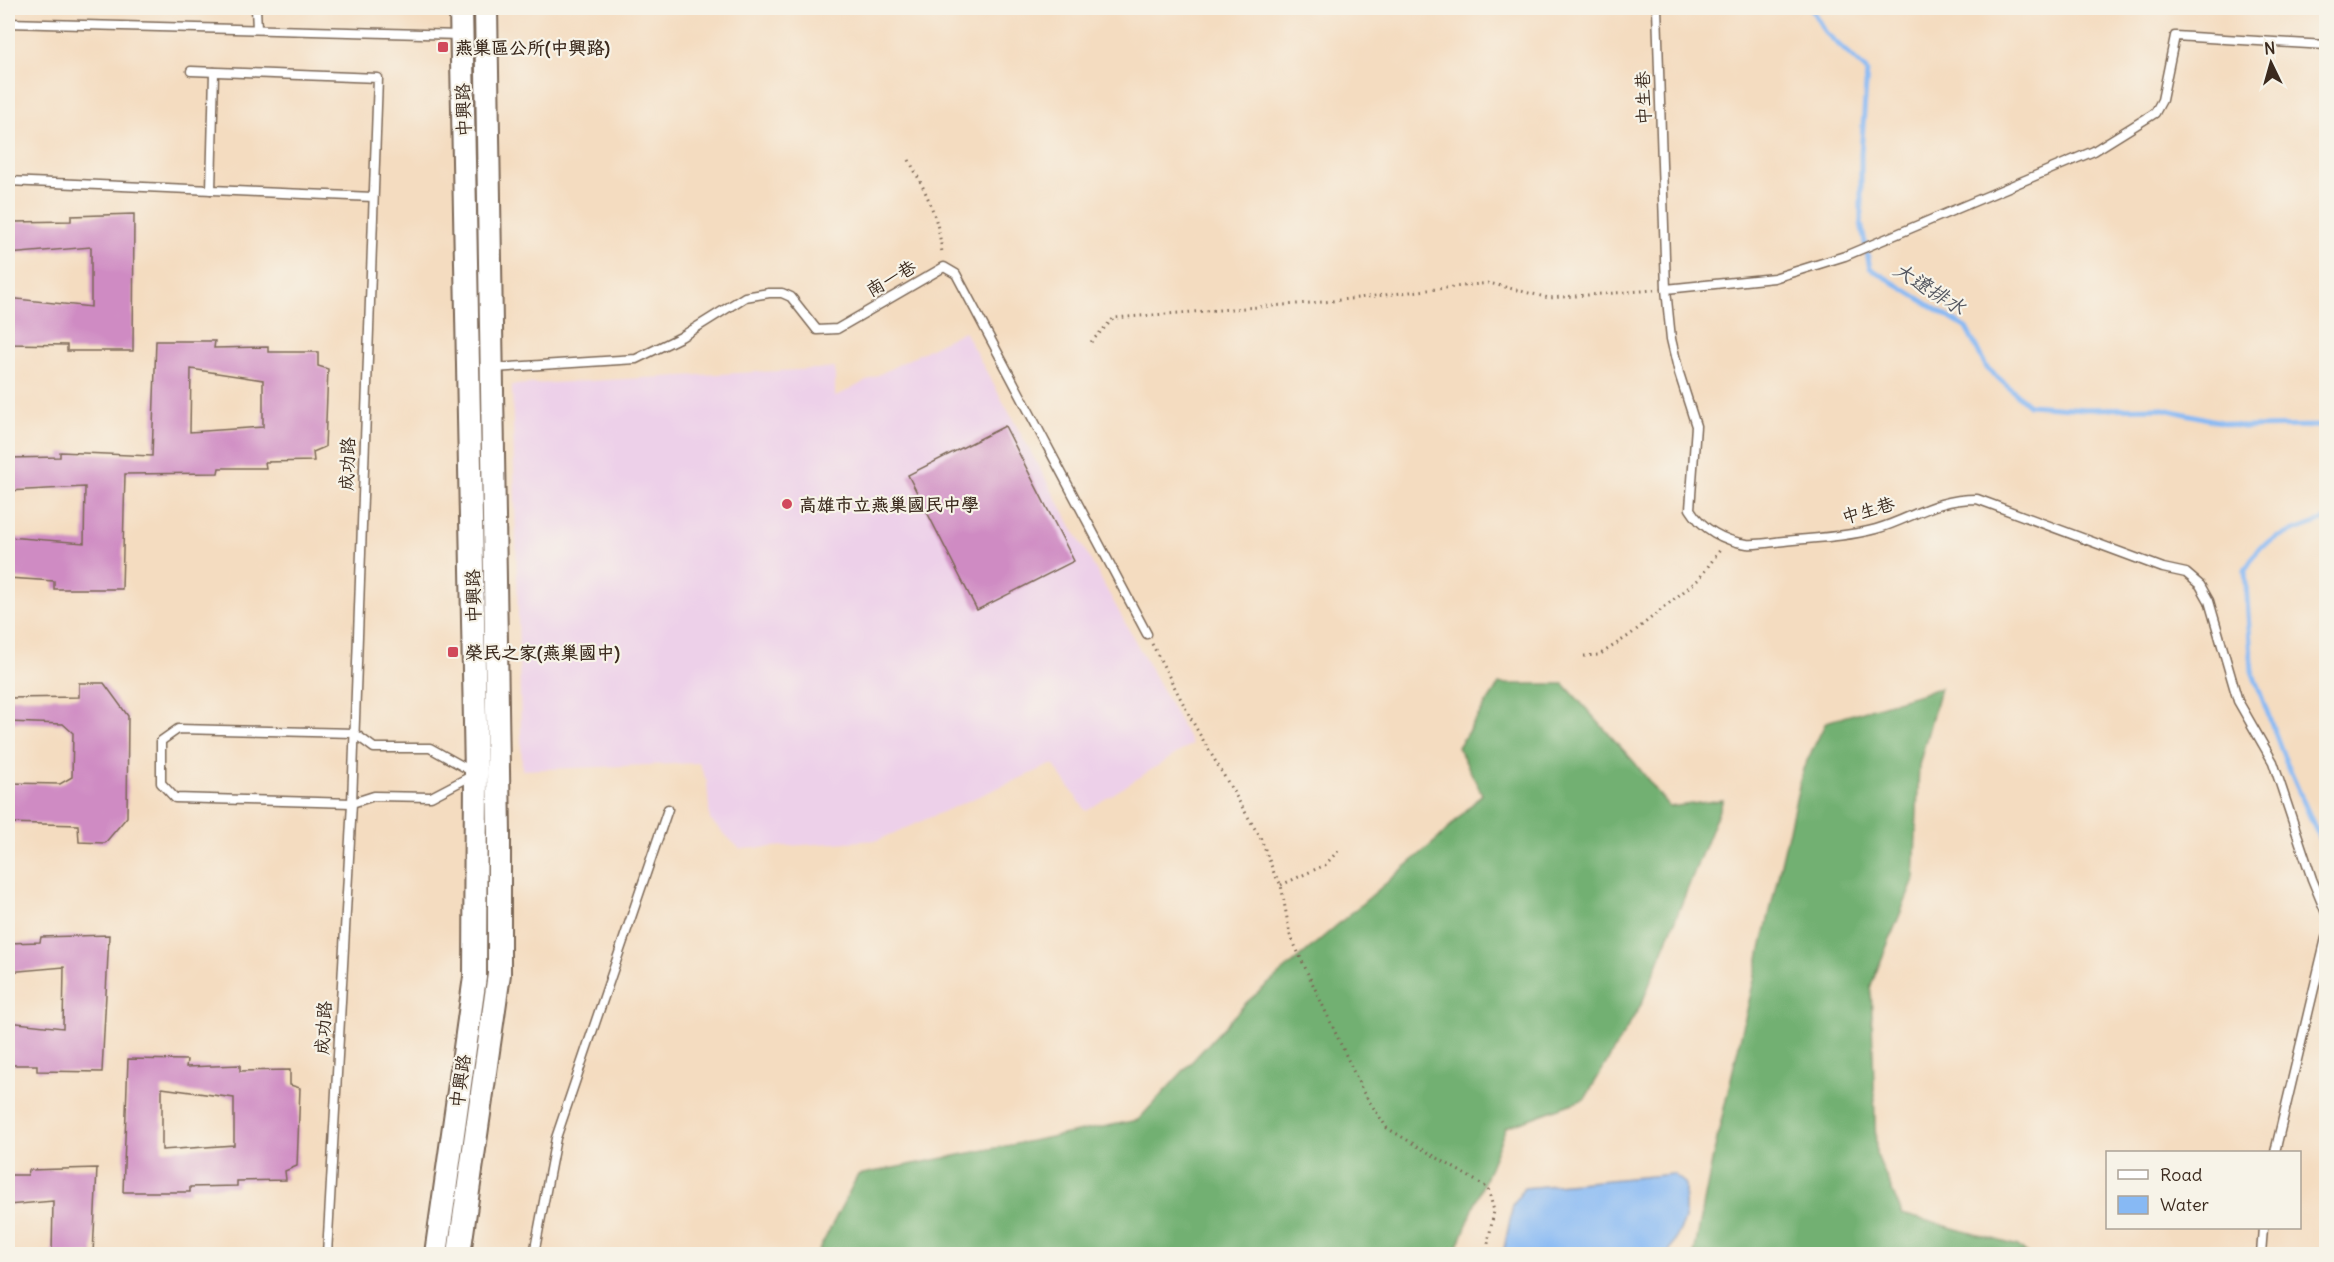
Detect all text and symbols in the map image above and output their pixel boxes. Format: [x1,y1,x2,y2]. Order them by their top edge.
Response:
north arrow [2241,33,2301,93]
place label: 燕巢區公所(中興路) [455,36,610,59]
text: N [2263,38,2276,59]
marker: 燕巢區公所(中興路) [436,40,450,54]
street label: 中生巷 [1631,71,1655,125]
street label: 中興路 [451,83,475,137]
street label: 南一巷 [862,255,920,301]
water label: 大遼排水 [1889,256,1971,320]
street label: 成功路 [335,437,359,491]
street label: 中生巷 [1839,492,1897,528]
place label: 高雄市立燕巢國民中學 [799,493,979,516]
marker: 高雄市立燕巢國民中學 [780,497,794,511]
street label: 中興路 [461,569,485,623]
place label: 榮民之家(燕巢國中) [465,641,620,664]
marker: 榮民之家(燕巢國中) [446,645,460,659]
street label: 成功路 [310,1000,336,1056]
street label: 中興路 [445,1053,475,1109]
legend [2106,1151,2301,1229]
text: Road [2160,1163,2203,1186]
text: Water [2160,1193,2210,1216]

